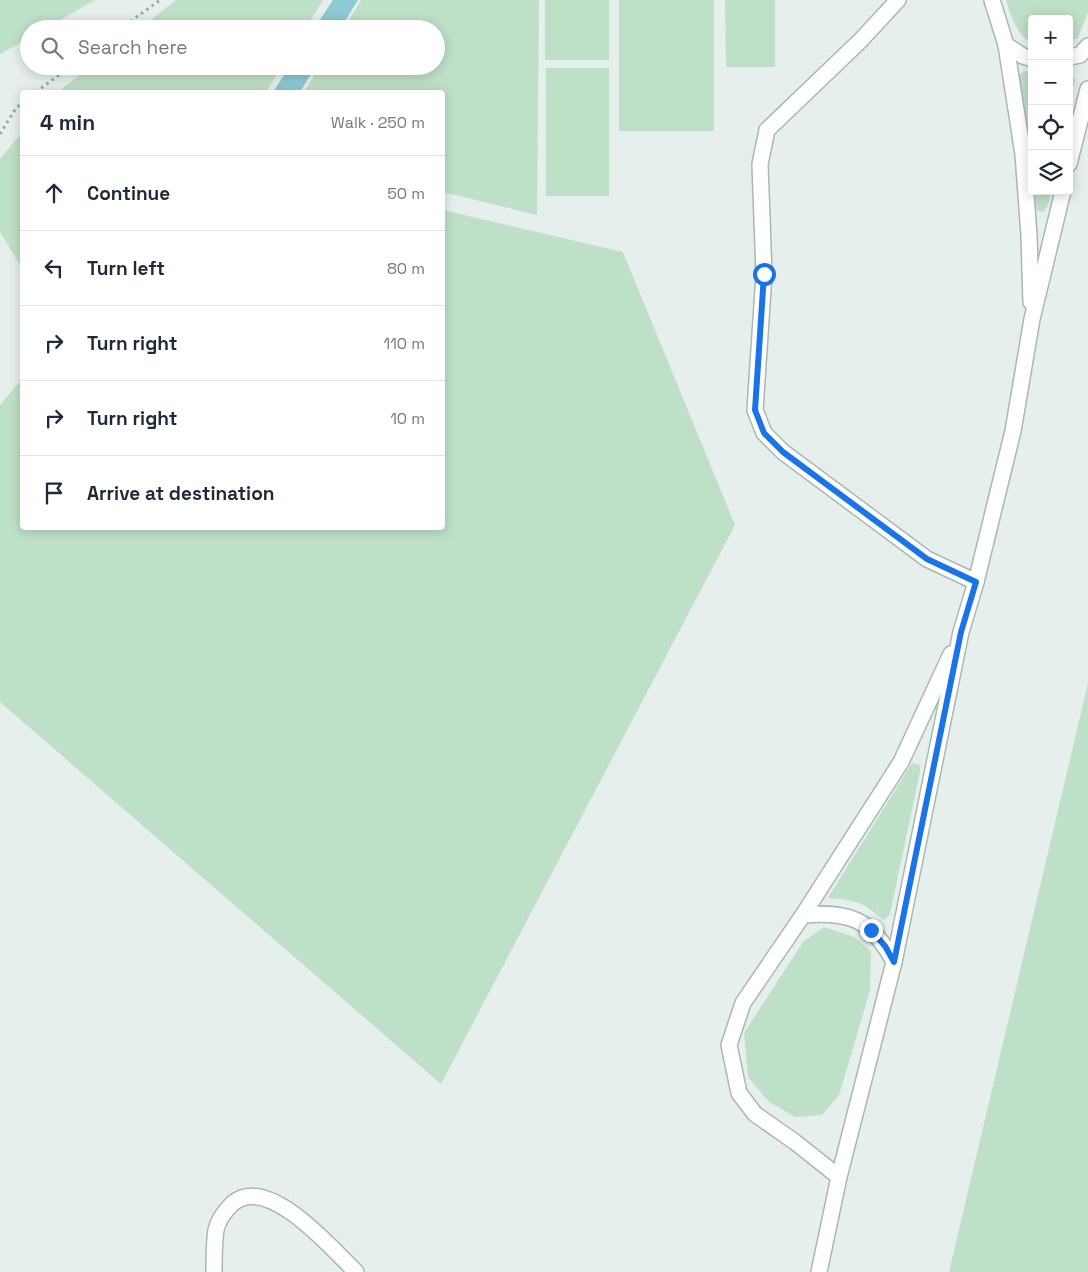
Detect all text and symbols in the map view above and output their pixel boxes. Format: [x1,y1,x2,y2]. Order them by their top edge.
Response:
map controls [1028,15,1073,195]
button: + [1028,15,1073,60]
search box [20,20,445,75]
icon: search [38,34,66,62]
text: Search here [78,35,188,60]
button: − [1028,60,1073,105]
button: locate [1028,105,1073,150]
text: 4 min [40,109,95,136]
text: Walk · 250 m [331,112,425,133]
button: layers [1028,150,1073,195]
icon: ahead [40,179,68,207]
text: Continue [87,181,170,206]
text: 50 m [387,183,425,204]
icon: left [40,254,68,282]
text: Turn left [87,256,165,281]
text: 80 m [387,258,425,279]
route start [753,263,776,286]
icon: right [40,329,68,357]
text: Turn right [87,331,177,356]
text: 110 m [383,333,425,354]
icon: right [40,404,68,432]
text: Turn right [87,406,177,431]
text: 10 m [390,408,425,429]
icon: arrive [40,479,68,507]
text: Arrive at destination [87,481,275,506]
route end [860,919,883,942]

